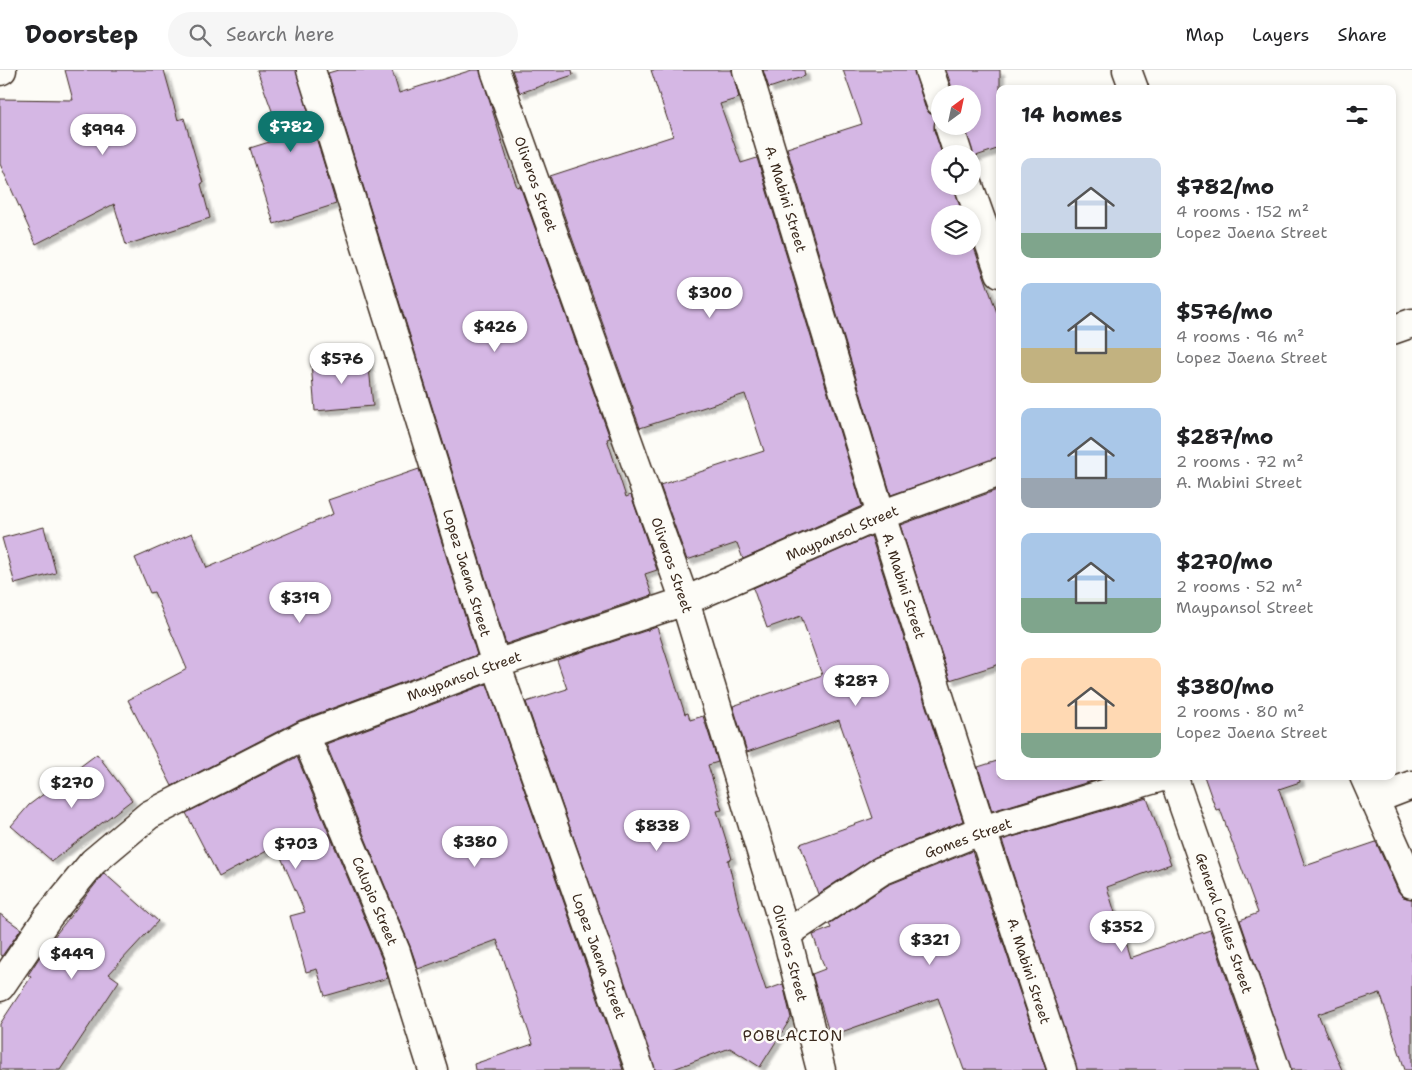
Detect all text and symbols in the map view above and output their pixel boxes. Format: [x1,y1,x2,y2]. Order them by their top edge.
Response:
search box [168,12,518,57]
text: Doorstep [25,19,138,51]
icon: search [186,21,214,49]
text: Search here [226,22,335,47]
text: Map [1186,23,1224,47]
text: Layers [1252,23,1309,47]
text: Share [1337,23,1387,47]
north arrow [931,85,981,135]
map controls [931,85,981,255]
text: 14 homes [1021,101,1122,129]
icon: filters [1343,101,1371,129]
pin: $782 [261,111,321,153]
pin: $994 [73,114,133,156]
text: $782 [269,116,313,137]
text: $994 [81,119,125,140]
street label: Oliveros Street [510,134,562,234]
street label: A. Mabini Street [761,144,811,254]
button: locate [931,145,981,195]
text: $782/mo [1176,173,1274,201]
icon: home [1061,178,1121,238]
text: 4 rooms · 152 m² [1176,201,1309,222]
button: layers [931,205,981,255]
text: Lopez Jaena Street [1176,222,1327,243]
pin: $300 [680,276,740,319]
text: $300 [688,282,732,303]
text: $576/mo [1176,298,1273,326]
icon: home [1061,303,1121,363]
pin: $426 [465,310,525,353]
text: $426 [473,316,517,337]
text: 4 rooms · 96 m² [1176,326,1304,347]
pin: $576 [312,342,372,385]
text: Lopez Jaena Street [1176,347,1327,368]
text: $576 [320,348,364,369]
text: $287/mo [1176,423,1273,451]
icon: home [1061,428,1121,488]
text: 2 rooms · 72 m² [1176,451,1304,472]
text: A. Mabini Street [1176,472,1302,493]
street label: Maypansol Street [783,501,901,565]
street label: Lopez Jaena Street [439,507,495,639]
street label: Oliveros Street [647,515,697,615]
street label: A. Mabini Street [878,531,930,641]
text: $270/mo [1176,548,1273,576]
icon: home [1061,553,1121,613]
text: 2 rooms · 52 m² [1176,576,1303,597]
pin: $319 [270,582,330,624]
text: $319 [280,587,320,608]
text: Maypansol Street [1176,597,1314,618]
street label: Maypansol Street [404,647,524,705]
pin: $287 [826,664,886,707]
text: $287 [834,670,878,691]
text: $380/mo [1176,673,1274,701]
icon: home [1061,678,1121,738]
text: 2 rooms · 80 m² [1176,701,1304,722]
text: Lopez Jaena Street [1176,722,1327,743]
pin: $270 [42,766,102,809]
text: $270 [50,772,94,793]
pin: $838 [627,810,687,852]
street label: Gomes Street [922,814,1014,862]
text: $838 [635,815,679,836]
pin: $380 [445,826,505,868]
pin: $703 [266,828,326,870]
text: $380 [453,831,497,852]
text: $703 [274,833,318,854]
street label: General Cailles Street [1191,850,1257,996]
street label: Calupio Street [348,854,402,948]
street label: Lopez Jaena Street [568,891,630,1021]
street label: Oliveros Street [768,902,812,1004]
pin: $352 [1092,910,1152,953]
street label: A. Mabini Street [1003,916,1055,1026]
text: $352 [1101,916,1143,937]
pin: $321 [900,924,960,966]
text: $321 [910,929,950,950]
pin: $449 [42,938,102,980]
text: $449 [50,943,94,964]
district label: POBLACION [743,1025,843,1046]

